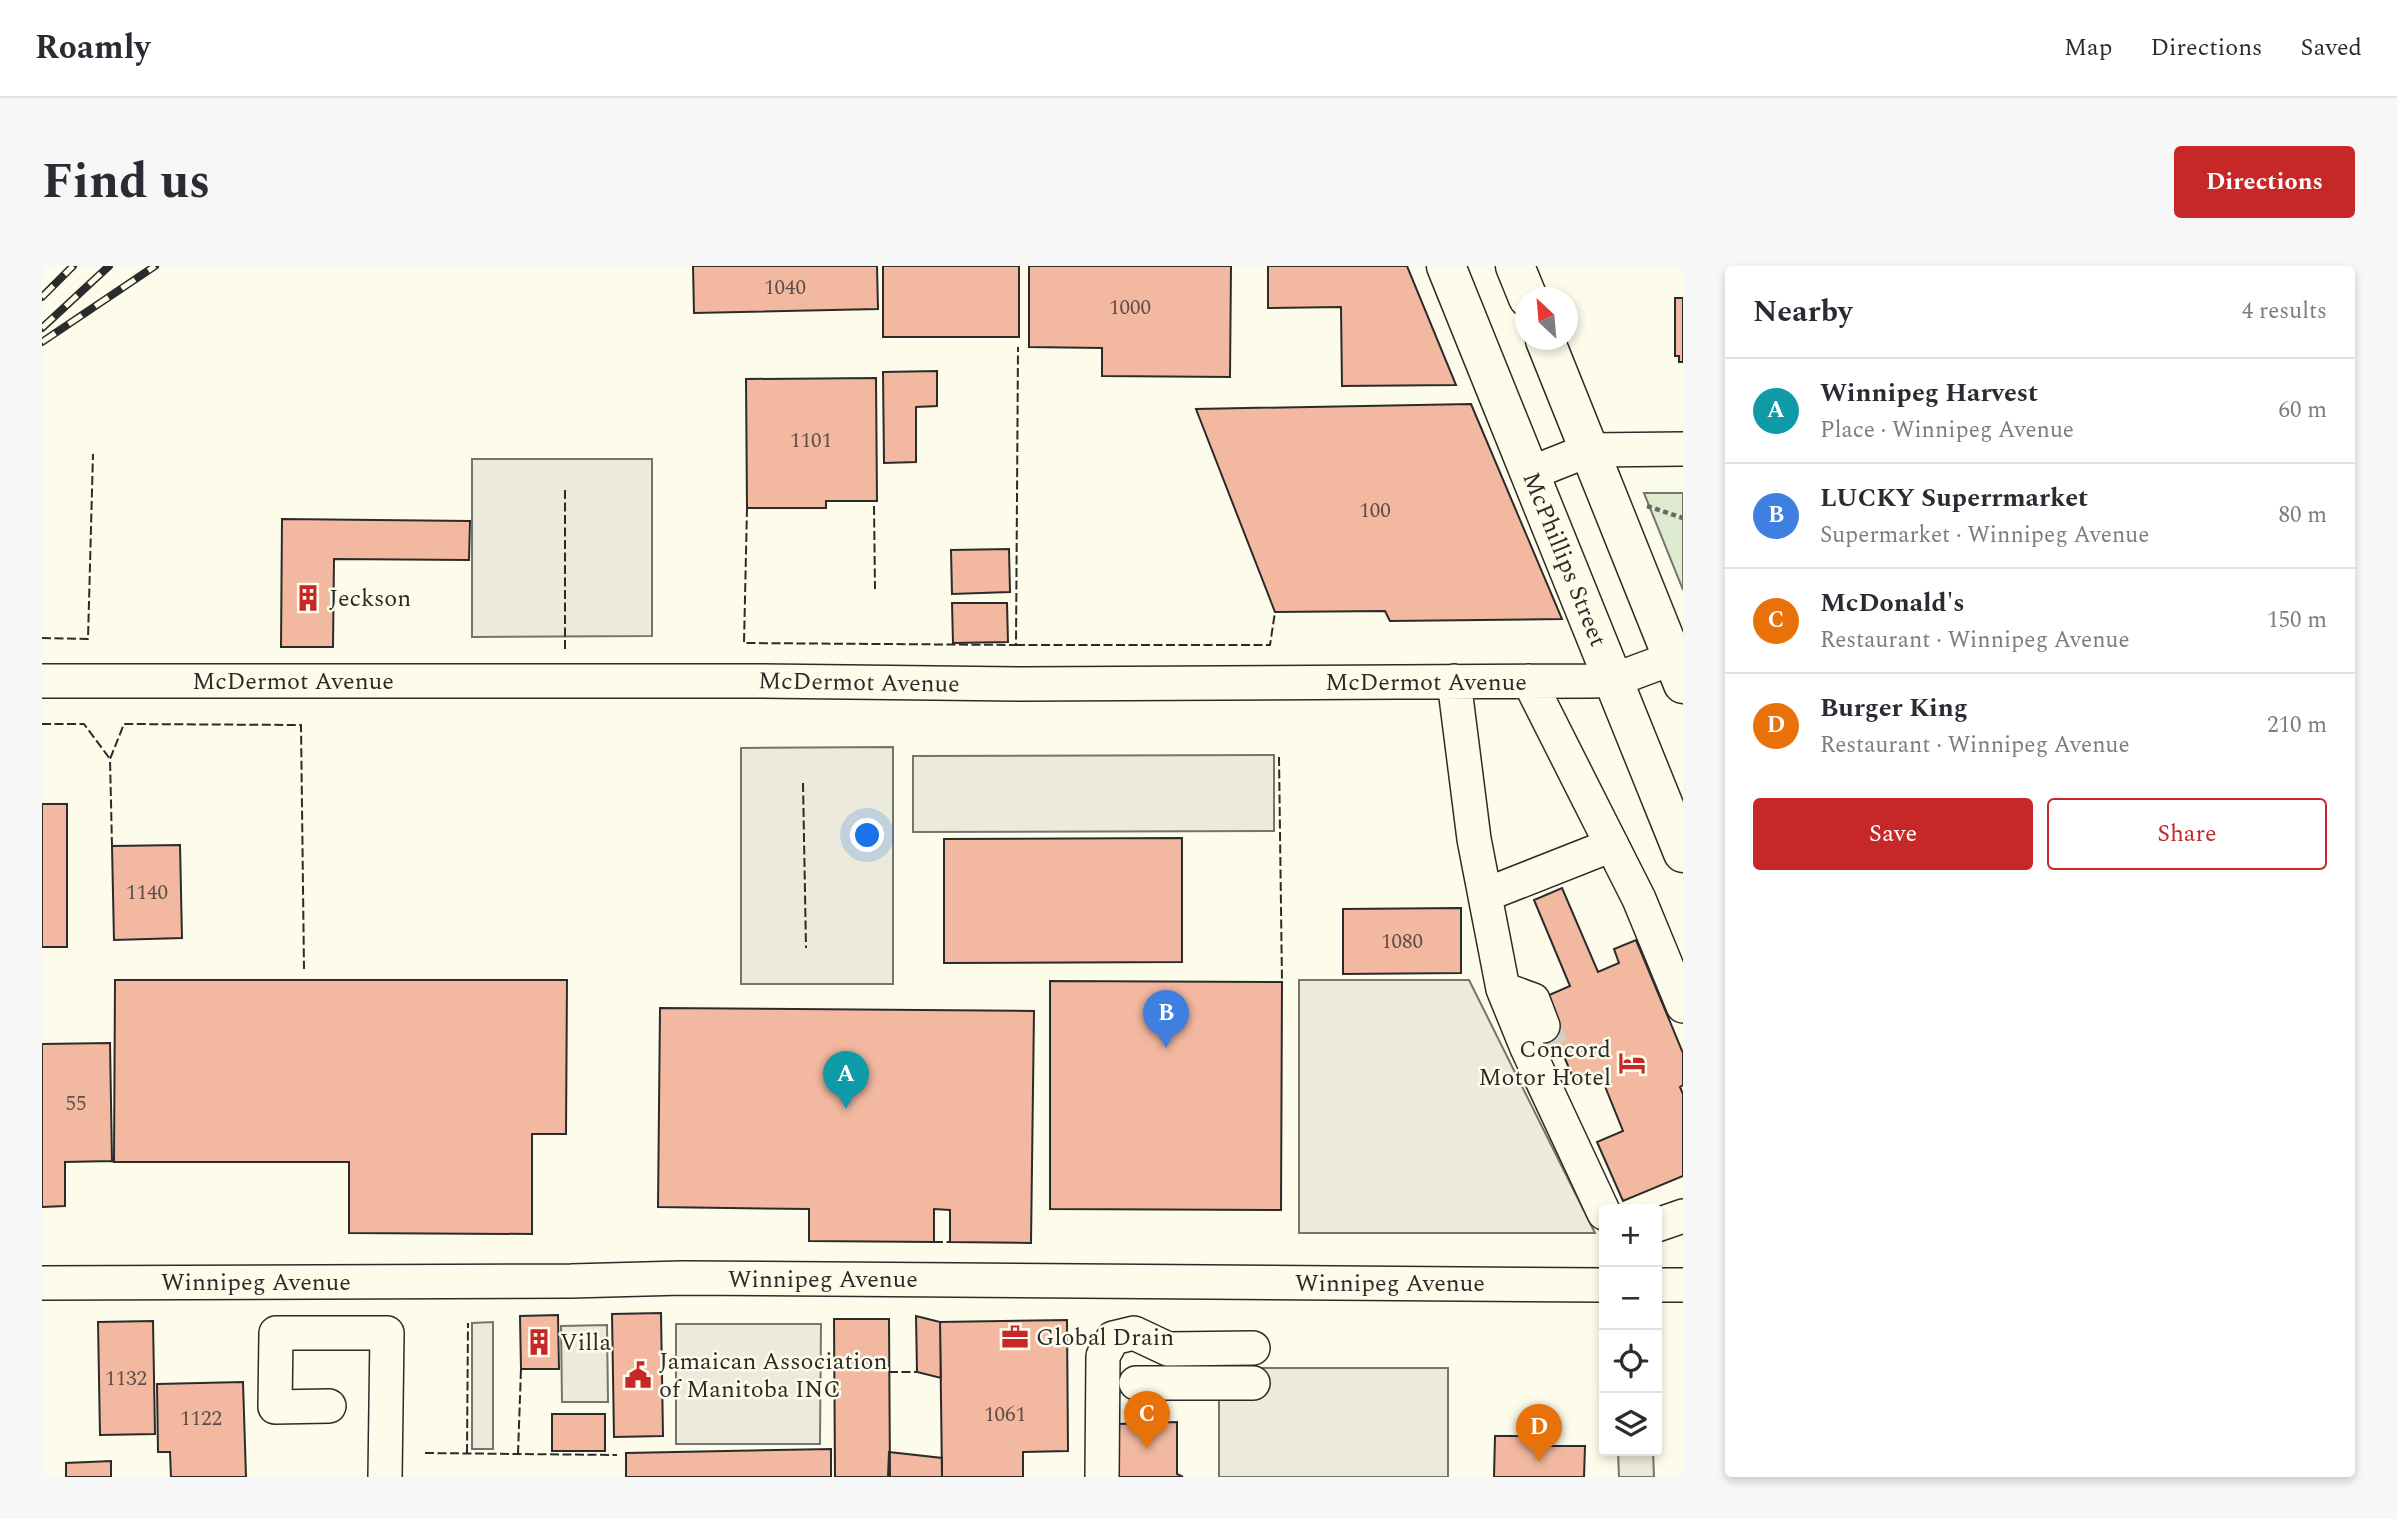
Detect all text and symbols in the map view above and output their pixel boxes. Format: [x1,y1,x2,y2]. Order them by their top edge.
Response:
text: Roamly [35,23,150,73]
text: Map [2064,30,2112,66]
text: Directions [2150,30,2262,66]
text: Saved [2300,30,2362,66]
text: Find us [42,145,210,220]
button: Directions [2174,146,2355,218]
house number: 1040 [764,272,806,304]
north arrow [1515,287,1578,350]
text: Nearby [1753,289,1852,335]
house number: 1000 [1109,292,1151,324]
text: 4 results [2242,294,2327,329]
text: Winnipeg Harvest [1820,373,2038,413]
text: A [1767,393,1785,428]
text: 60 m [2278,393,2327,428]
text: Place · Winnipeg Avenue [1820,413,2074,448]
house number: 1101 [790,425,832,457]
street label: McPhillips Street [1513,467,1616,652]
text: LUCKY Superrmarket [1820,478,2088,518]
house number: 100 [1359,495,1391,527]
text: B [1768,498,1784,533]
text: 80 m [2278,498,2327,533]
text: Supermarket · Winnipeg Avenue [1820,518,2149,553]
place label: Jeckson [329,581,411,617]
building icon: Jeckson [293,583,323,613]
text: McDonald's [1820,583,1965,623]
text: C [1768,603,1784,638]
text: 150 m [2267,603,2327,638]
text: Restaurant · Winnipeg Avenue [1820,623,2130,658]
street label: McDermot Avenue [758,663,960,703]
street label: McDermot Avenue [192,664,394,700]
street label: McDermot Avenue [1325,665,1527,701]
text: Burger King [1820,688,1968,728]
text: D [1767,708,1785,743]
text: 210 m [2267,708,2327,743]
text: Restaurant · Winnipeg Avenue [1820,728,2130,763]
button: Save [1753,798,2033,870]
button: Share [2047,798,2327,870]
your location [850,818,884,852]
house number: 1140 [126,877,168,909]
house number: 1080 [1381,926,1423,958]
pin: B [1143,990,1189,1048]
place label: Concord Motor Hotel [1478,1032,1611,1096]
hotel icon: Concord Motor Hotel [1617,1048,1647,1078]
pin: A [823,1051,869,1109]
house number: 55 [66,1088,87,1120]
map controls [1599,1204,1662,1456]
button: + [1599,1204,1662,1267]
street label: Winnipeg Avenue [728,1262,918,1298]
street label: Winnipeg Avenue [161,1265,351,1301]
street label: Winnipeg Avenue [1295,1266,1485,1302]
button: − [1599,1267,1662,1330]
place label: Global Drain [1036,1320,1174,1356]
office icon: Global Drain [1000,1322,1030,1352]
place label: Villa [560,1325,611,1361]
building icon: Villa [524,1327,554,1357]
button: locate [1599,1330,1662,1393]
place label: Jamaican Association of Manitoba INC [659,1344,887,1408]
public building icon: Jamaican Association of Manitoba INC [623,1360,653,1390]
house number: 1132 [105,1363,147,1395]
pin: C [1124,1391,1170,1449]
button: layers [1599,1393,1662,1456]
house number: 1061 [984,1399,1026,1431]
house number: 1122 [180,1403,222,1435]
pin: D [1516,1404,1562,1462]

